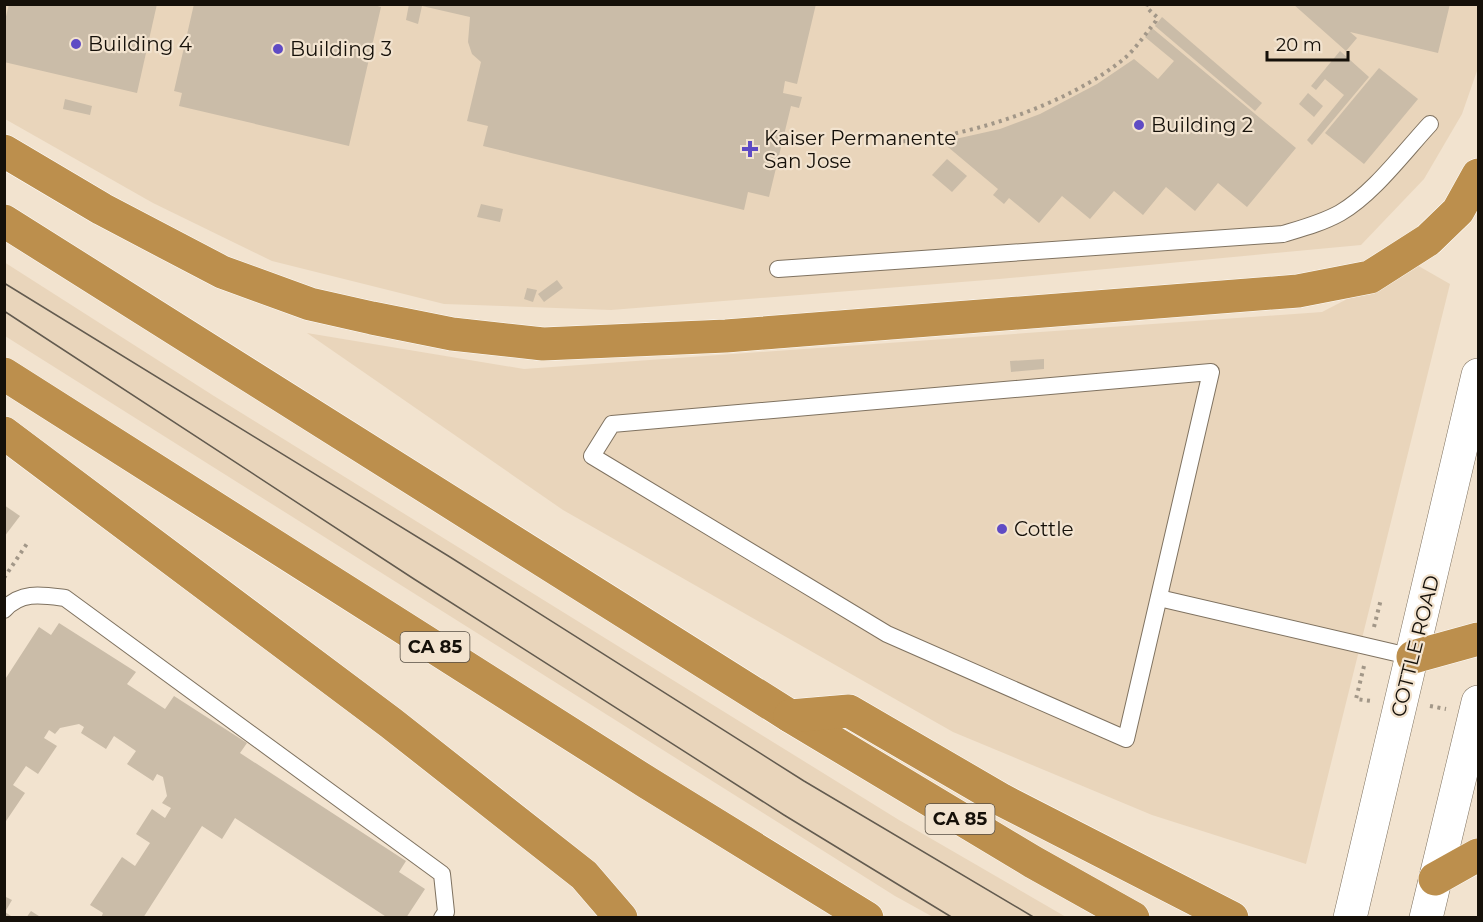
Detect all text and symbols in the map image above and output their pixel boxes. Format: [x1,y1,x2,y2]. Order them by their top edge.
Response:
scale bar [1267,24,1348,62]
place label: Building 4 [88,32,192,56]
text: 20 m [1276,34,1322,56]
marker: Building 4 [69,37,83,51]
place label: Building 3 [290,37,392,61]
marker: Building 3 [271,42,285,56]
place label: Building 2 [1151,113,1253,137]
marker: Building 2 [1132,118,1146,132]
place label: Kaiser Permanente San Jose [764,126,956,173]
marker: Kaiser Permanente San Jose [741,140,759,158]
place label: Cottle [1014,517,1074,541]
marker: Cottle [995,522,1009,536]
street label: COTTLE ROAD [1386,572,1444,720]
road number: CA 85 [400,632,470,662]
road number: CA 85 [926,804,994,834]

